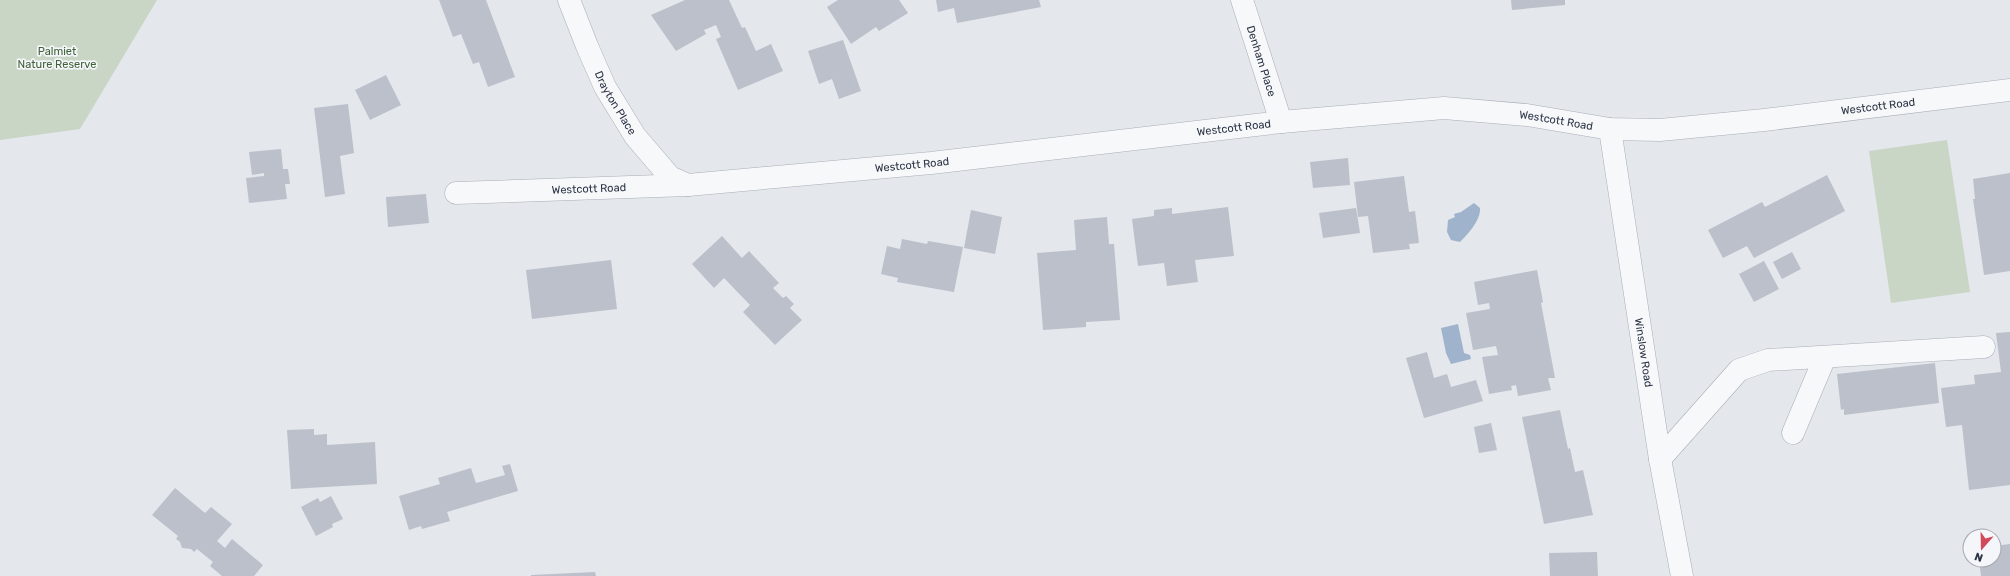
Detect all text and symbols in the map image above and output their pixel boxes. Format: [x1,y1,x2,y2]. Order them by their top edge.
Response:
street label: Denham Place [1244,24,1278,98]
park label: Palmiet Nature Reserve [18,45,96,71]
street label: Drayton Place [592,69,639,137]
street label: Westcott Road [1840,96,1916,118]
street label: Westcott Road [1519,108,1594,133]
street label: Westcott Road [1196,117,1272,139]
street label: Westcott Road [874,155,950,175]
street label: Westcott Road [552,181,626,197]
street label: Winslow Road [1632,317,1655,388]
north arrow [1962,528,2002,568]
text: N [1973,549,1985,564]

